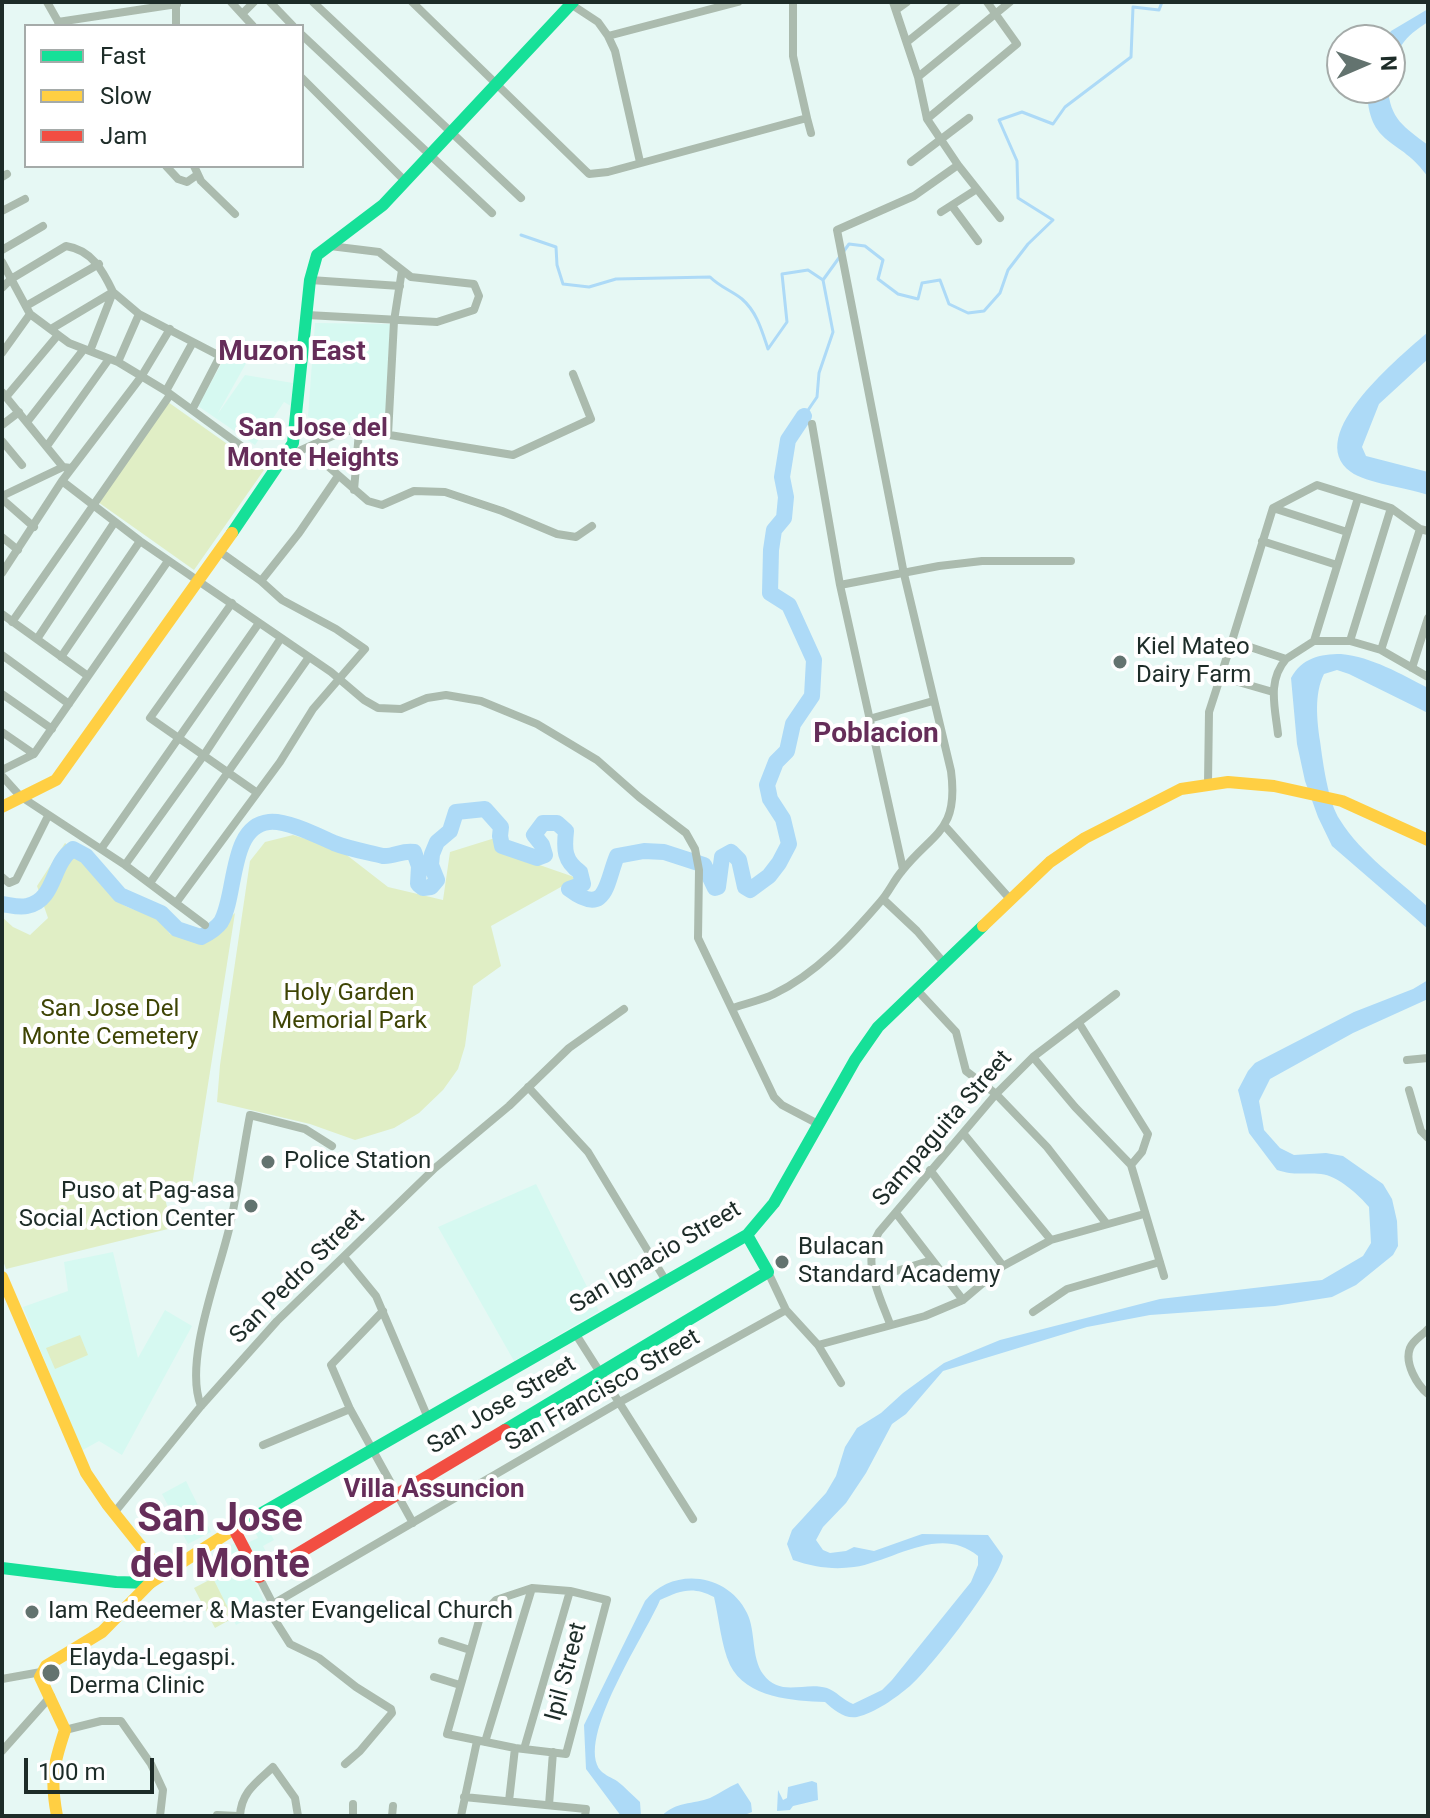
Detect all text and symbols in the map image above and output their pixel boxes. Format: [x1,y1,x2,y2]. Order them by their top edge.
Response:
legend [24,24,304,168]
north arrow [1326,24,1406,104]
text: Fast [100,42,146,70]
text: N [1376,55,1401,71]
text: Slow [100,82,152,110]
text: Jam [100,122,147,150]
district label: Muzon East [218,336,366,370]
district label: San Jose del Monte Heights [227,413,399,474]
place label: Kiel Mateo Dairy Farm [1136,634,1251,690]
marker: Kiel Mateo Dairy Farm [1111,653,1129,671]
district label: Poblacion [813,718,939,752]
park label: Holy Garden Memorial Park [271,980,427,1036]
park label: San Jose Del Monte Cemetery [22,996,198,1052]
street label: Sampaguita Street [867,1045,1019,1213]
place label: Police Station [284,1148,431,1176]
marker: Police Station [259,1153,277,1171]
place label: Puso at Pag-asa Social Action Center [19,1178,235,1234]
street label: San Ignacio Street [565,1196,747,1320]
marker: Puso at Pag-asa Social Action Center [242,1197,260,1215]
street label: San Pedro Street [225,1204,371,1350]
place label: Bulacan Standard Academy [798,1234,1000,1290]
marker: Bulacan Standard Academy [773,1253,791,1271]
street label: San Francisco Street [501,1324,705,1458]
street label: San Jose Street [423,1350,581,1462]
district label: Villa Assuncion [344,1474,524,1506]
district label: San Jose del Monte [130,1497,310,1591]
place label: Iam Redeemer & Master Evangelical Church [48,1598,513,1626]
marker: Iam Redeemer & Master Evangelical Church [23,1603,41,1621]
street label: Ipil Street [540,1620,594,1724]
place label: Elayda-Legaspi. Derma Clinic [69,1645,236,1701]
marker: Elayda-Legaspi. Derma Clinic [40,1662,62,1684]
scale bar [28,1742,158,1792]
text: 100 m [38,1758,105,1786]

